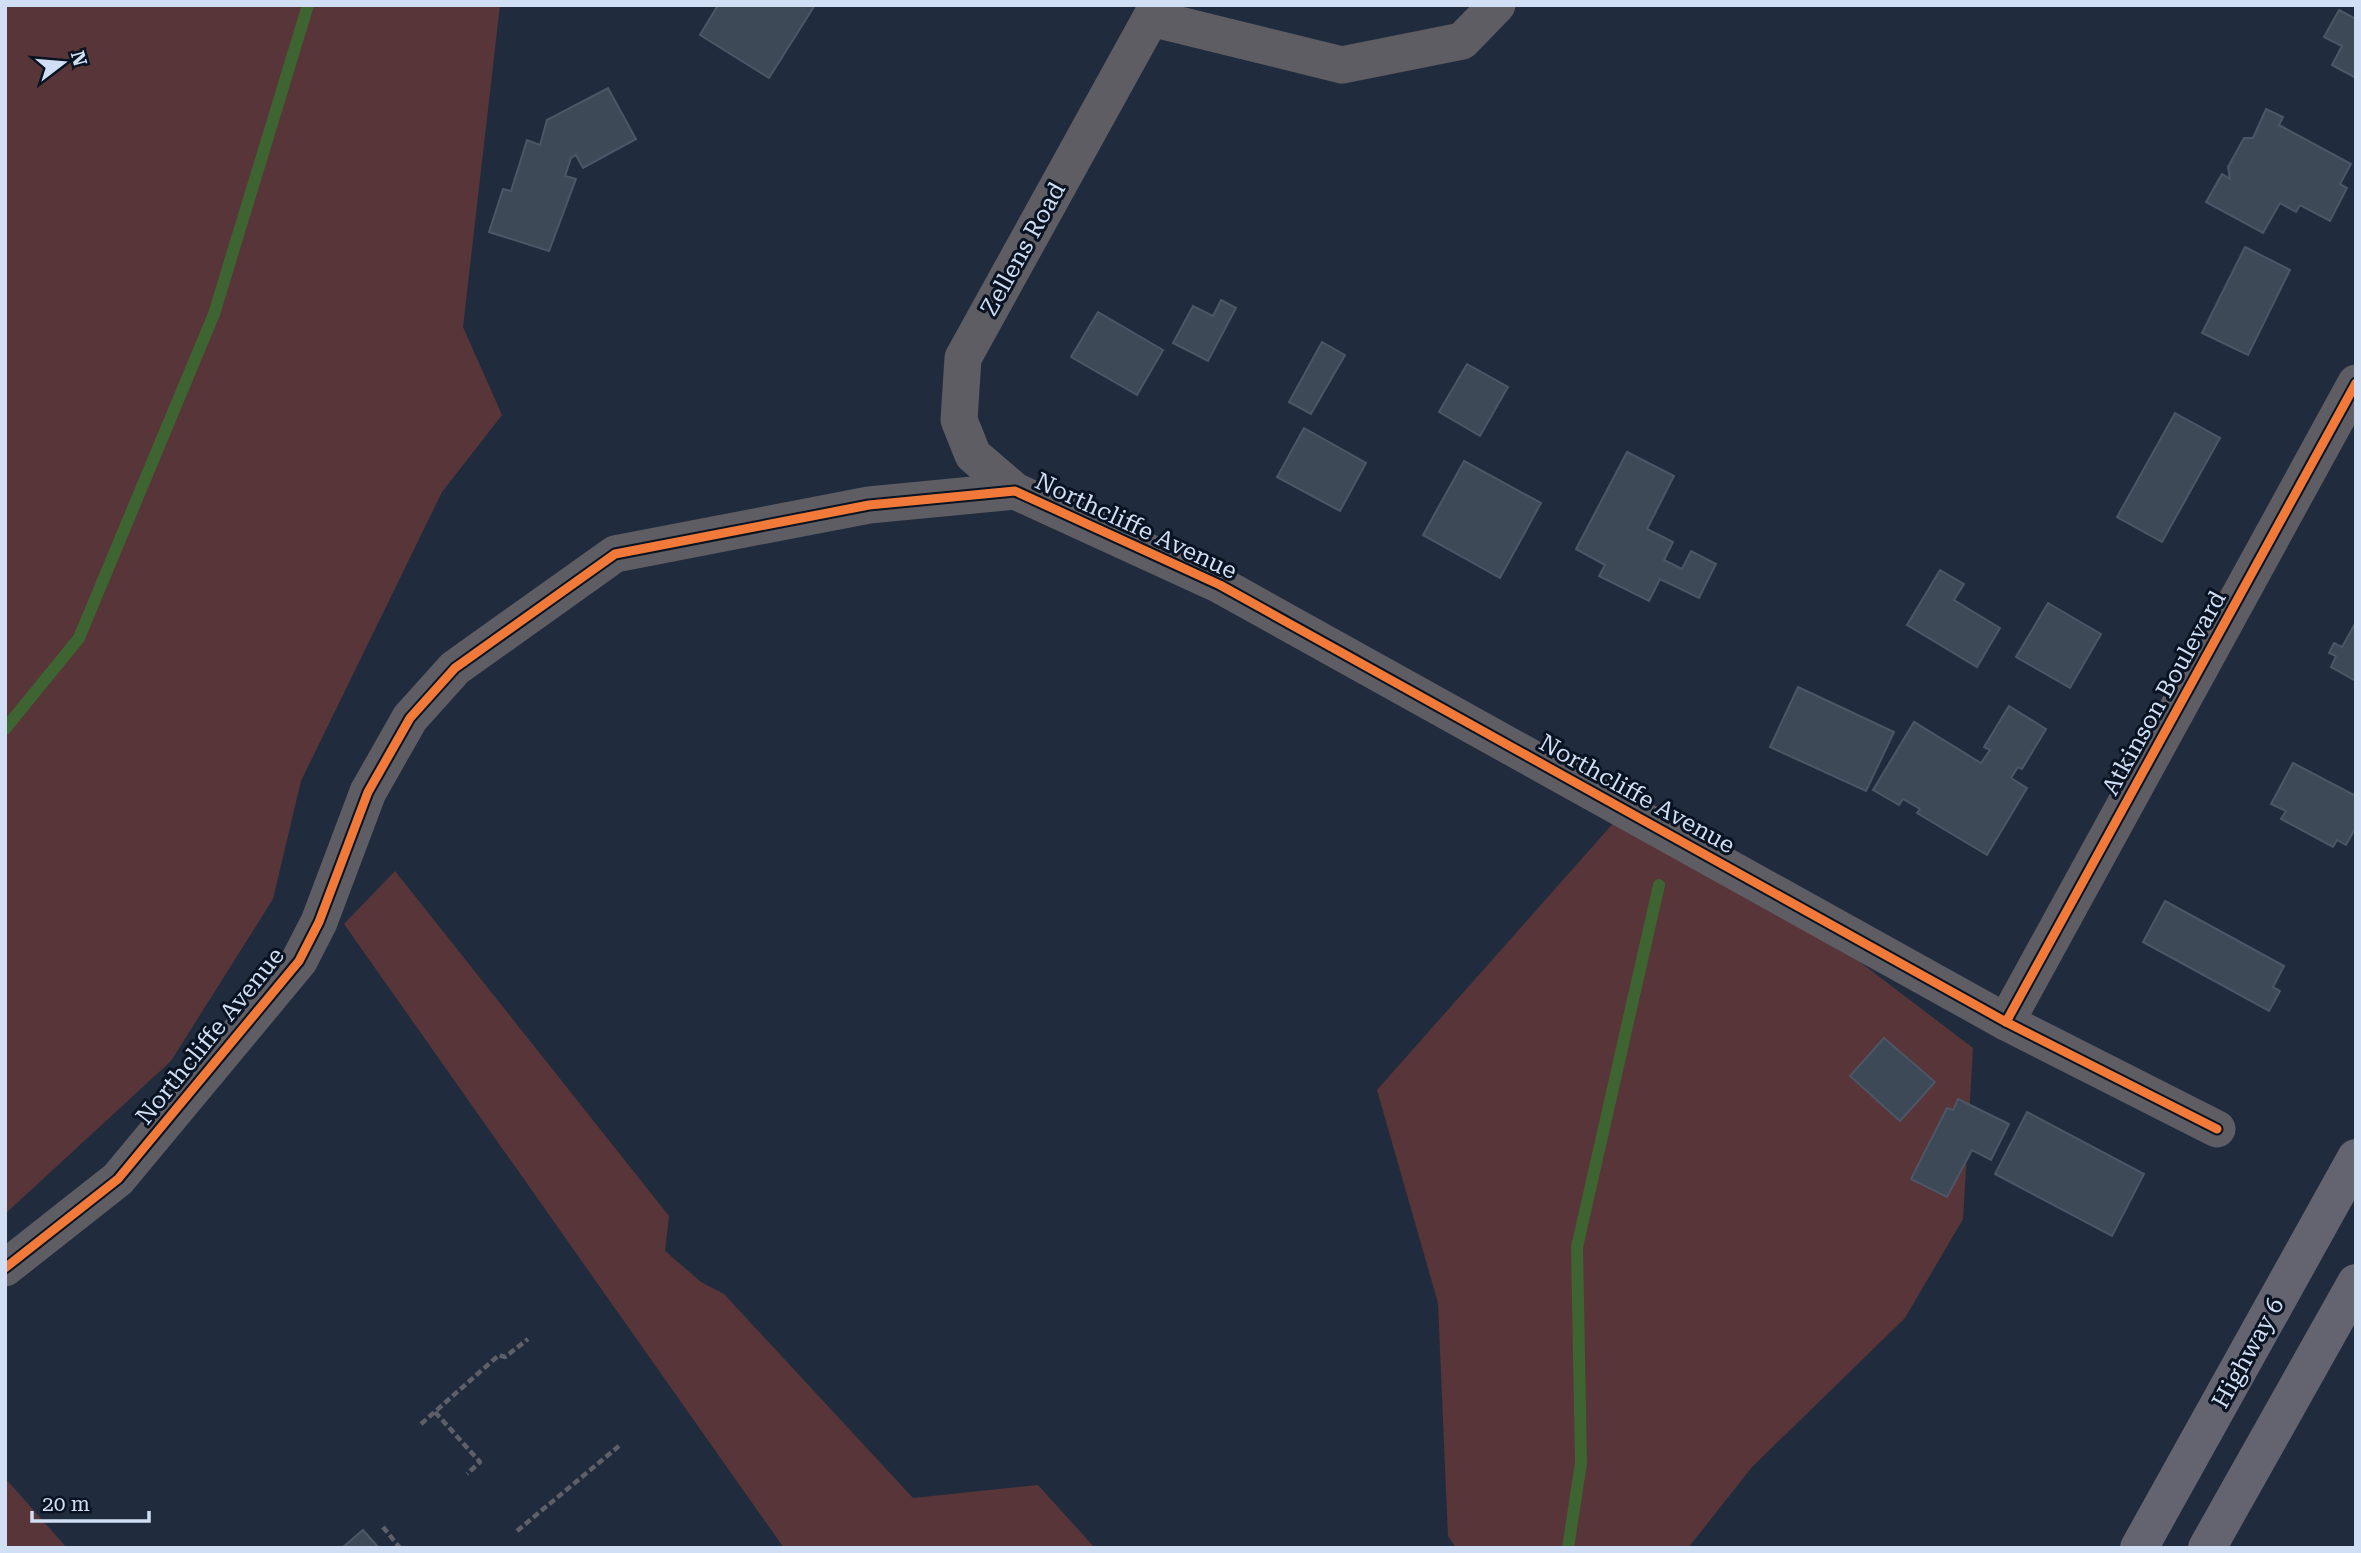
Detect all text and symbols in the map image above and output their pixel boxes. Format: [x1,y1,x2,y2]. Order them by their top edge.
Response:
north arrow [28,28,98,98]
text: N [66,48,92,69]
street label: Zellens Road [975,177,1071,321]
street label: Northcliffe Avenue [1031,467,1241,585]
street label: Atkinson Boulevard [2096,586,2232,800]
street label: Northcliffe Avenue [1534,729,1740,859]
street label: Northcliffe Avenue [130,942,290,1130]
street label: Highway 6 [2206,1293,2290,1413]
scale bar [32,1480,149,1524]
text: 20 m [42,1492,90,1516]

